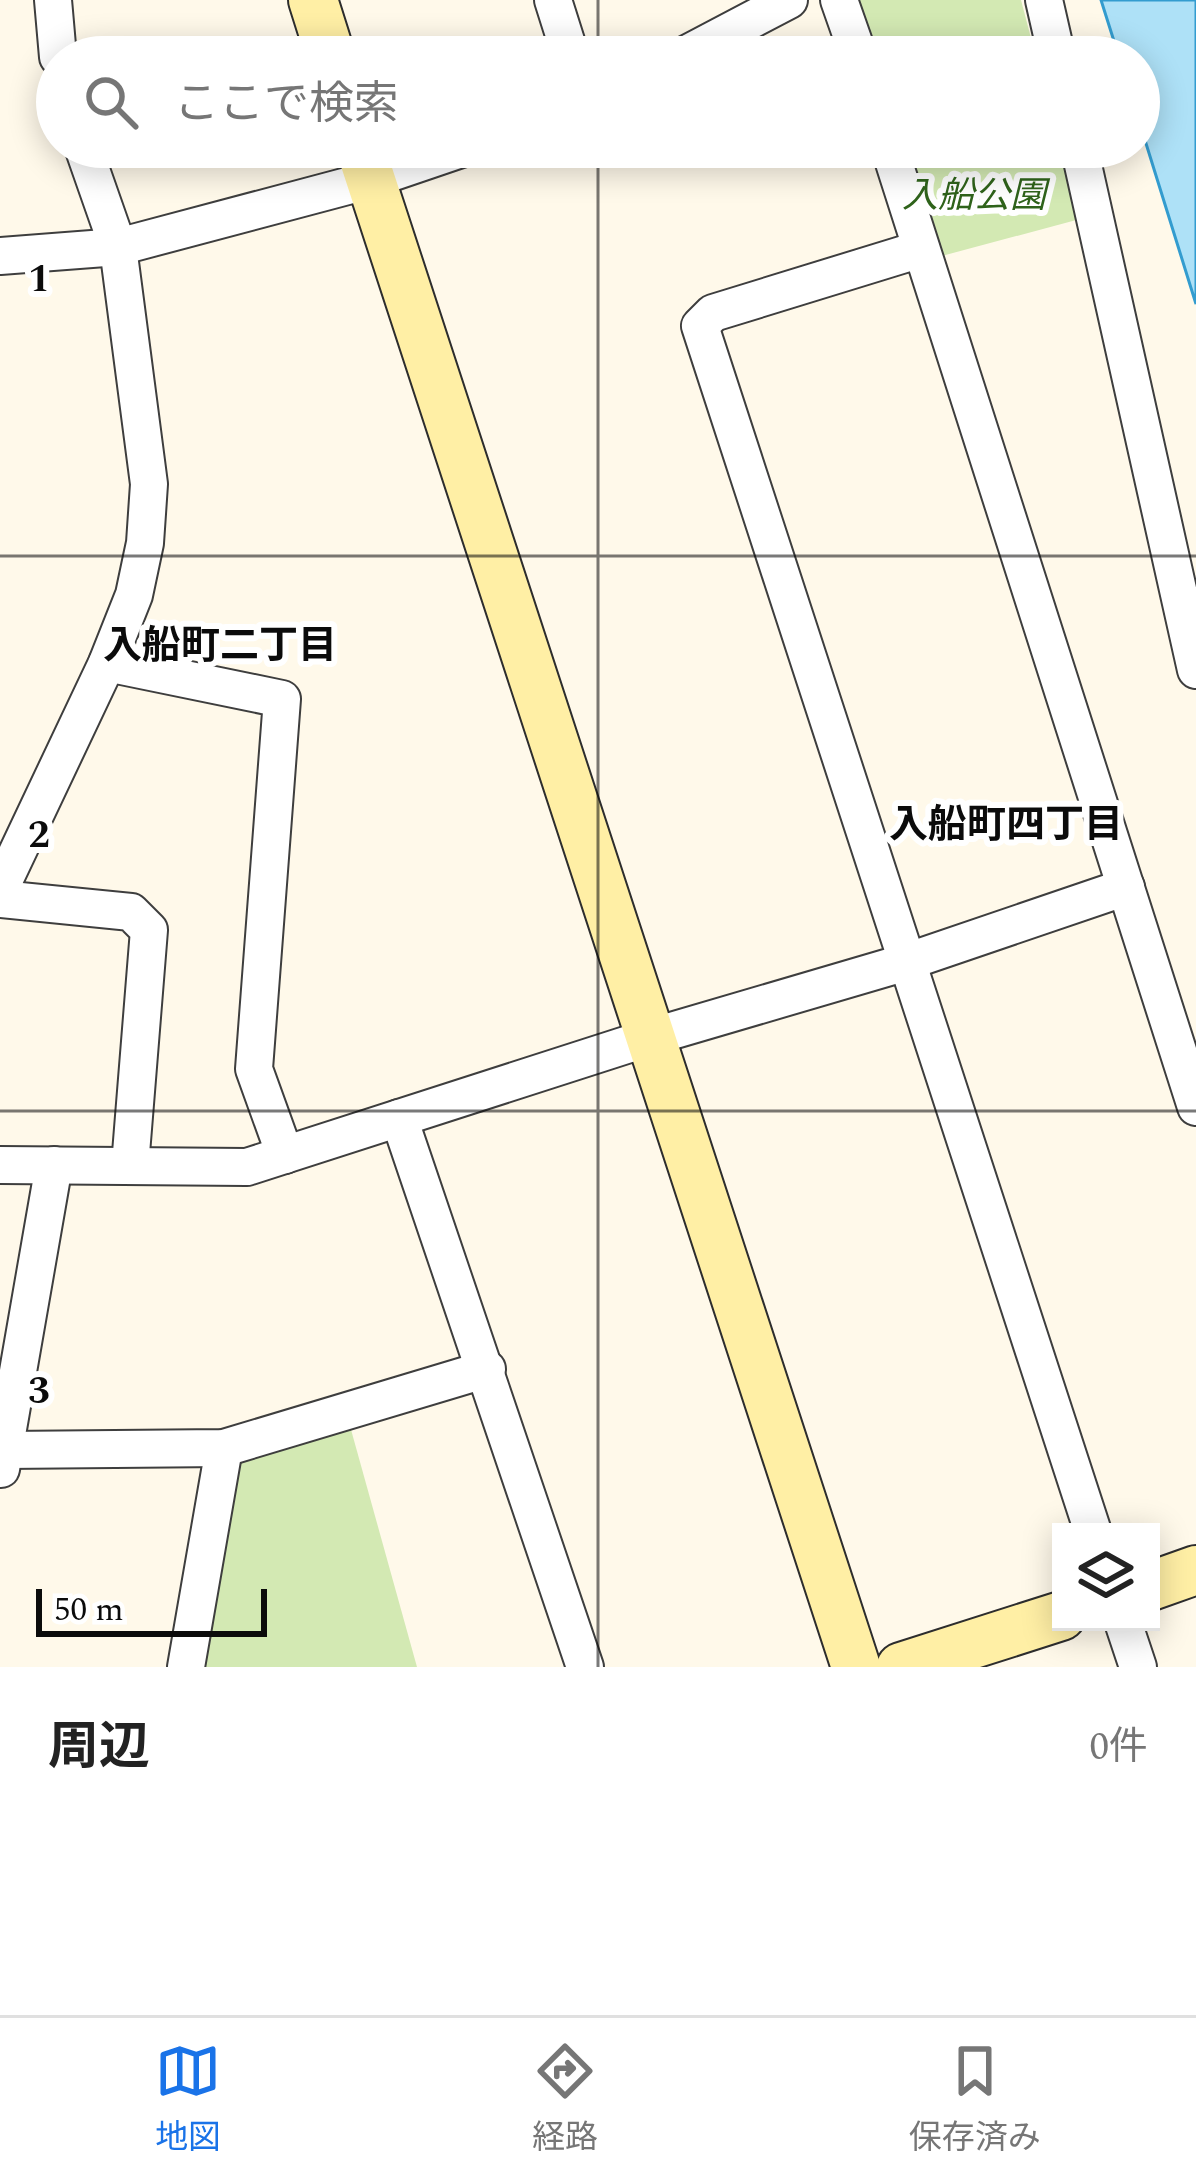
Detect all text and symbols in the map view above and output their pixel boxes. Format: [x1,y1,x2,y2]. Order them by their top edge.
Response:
search box [36,36,1160,168]
icon: search [78,69,144,135]
text: ここで検索 [174,70,399,139]
park label: 入船公園 [902,169,1051,224]
text: 1 [28,250,50,309]
district label: 入船町二丁目 [103,617,337,676]
district label: 入船町四丁目 [889,796,1123,855]
text: 2 [28,806,50,865]
text: 3 [28,1362,50,1421]
map controls [1052,1523,1160,1631]
button: layers [1052,1523,1160,1631]
scale bar [36,1583,267,1636]
text: 50 m [54,1585,124,1635]
text: 周辺 [48,1709,150,1787]
text: 0件 [1089,1718,1148,1777]
tab: 地図 [155,2038,221,2163]
tab: 経路 [532,2038,598,2163]
tab: 保存済み [909,2038,1041,2163]

